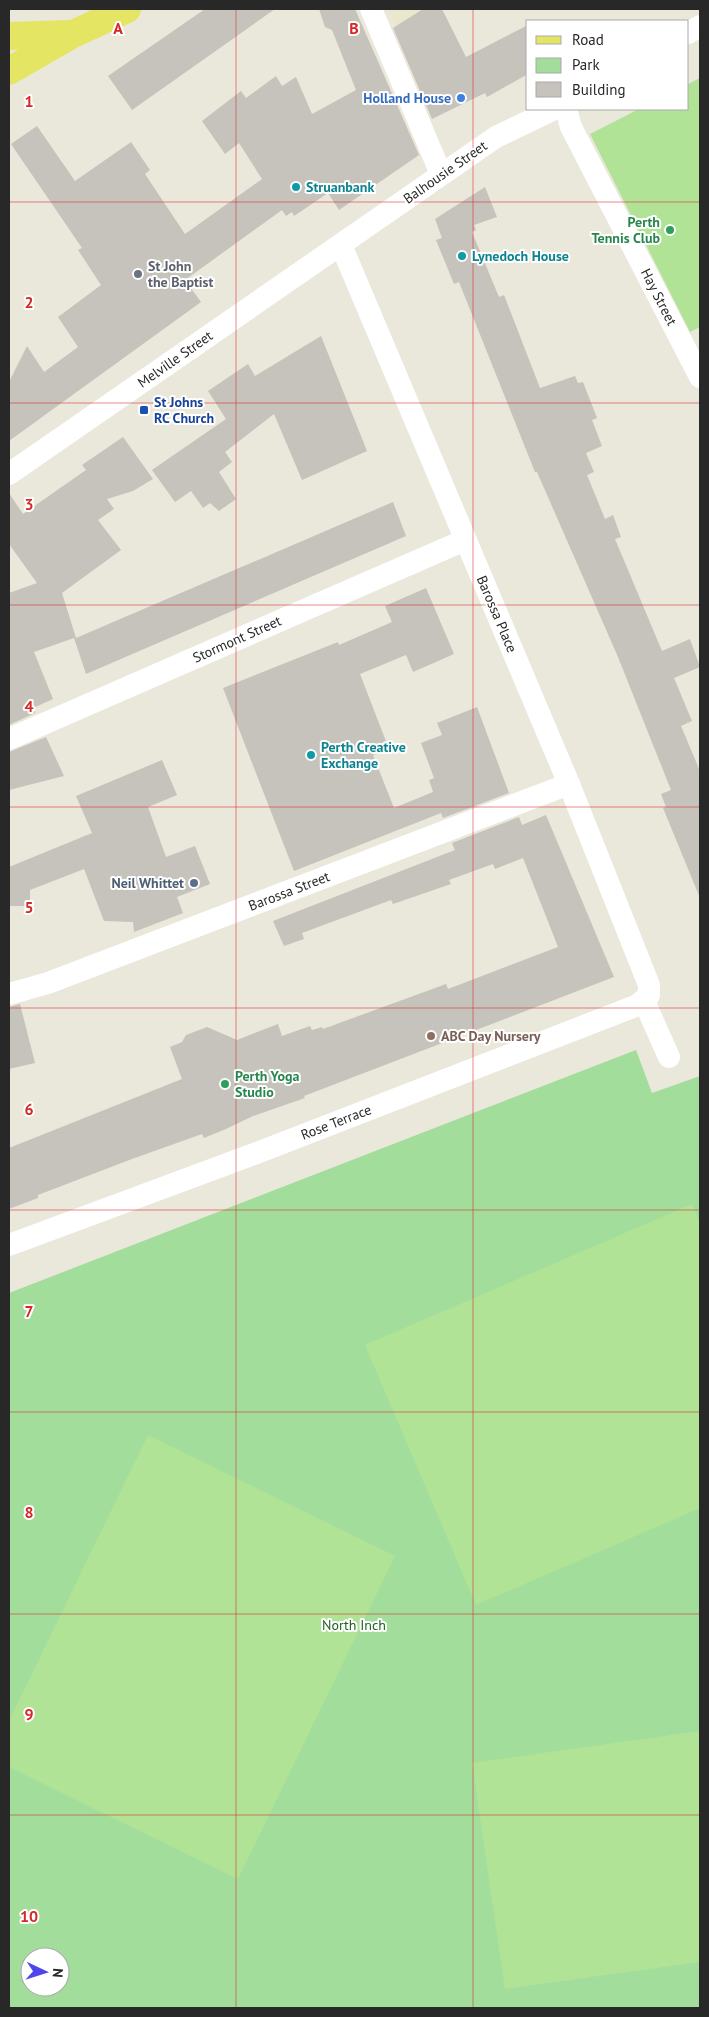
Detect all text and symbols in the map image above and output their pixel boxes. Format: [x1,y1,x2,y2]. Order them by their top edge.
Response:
text: A [113,18,123,38]
text: B [349,18,359,38]
legend [526,20,689,110]
text: Road [572,30,604,49]
text: Park [572,55,600,74]
text: Building [572,80,626,99]
place label: Holland House [363,89,451,107]
text: 1 [24,91,34,111]
marker: Holland House [455,92,467,104]
street label: Balhousie Street [400,136,491,208]
place label: Struanbank [306,178,374,196]
marker: Struanbank [290,181,302,193]
place label: Perth Tennis Club [591,213,660,247]
marker: Perth Tennis Club [664,224,676,236]
place label: Lynedoch House [472,247,569,265]
marker: Lynedoch House [456,250,468,262]
place label: St John the Baptist [148,257,214,291]
street label: Hay Street [637,265,681,329]
marker: St John the Baptist [132,268,144,280]
text: 2 [24,292,34,312]
street label: Melville Street [134,326,216,391]
place label: St Johns RC Church [154,393,214,427]
marker: St Johns RC Church [138,404,150,416]
text: 3 [24,494,34,514]
street label: Barossa Place [473,573,521,655]
street label: Stormont Street [190,611,284,667]
text: 4 [24,696,34,716]
place label: Perth Creative Exchange [321,738,406,772]
marker: Perth Creative Exchange [305,749,317,761]
street label: Barossa Street [246,867,332,915]
place label: Neil Whittet [112,874,184,892]
marker: Neil Whittet [188,877,200,889]
text: 5 [24,897,34,917]
place label: ABC Day Nursery [441,1027,541,1045]
marker: ABC Day Nursery [425,1030,437,1042]
place label: Perth Yoga Studio [235,1067,299,1101]
marker: Perth Yoga Studio [219,1078,231,1090]
text: 6 [24,1099,34,1119]
street label: Rose Terrace [298,1100,374,1144]
text: 7 [24,1301,34,1321]
text: 8 [24,1502,34,1522]
park label: North Inch [322,1616,386,1634]
text: 9 [24,1704,34,1724]
text: 10 [20,1906,38,1926]
north arrow [20,1947,70,1997]
text: N [49,1968,67,1978]

